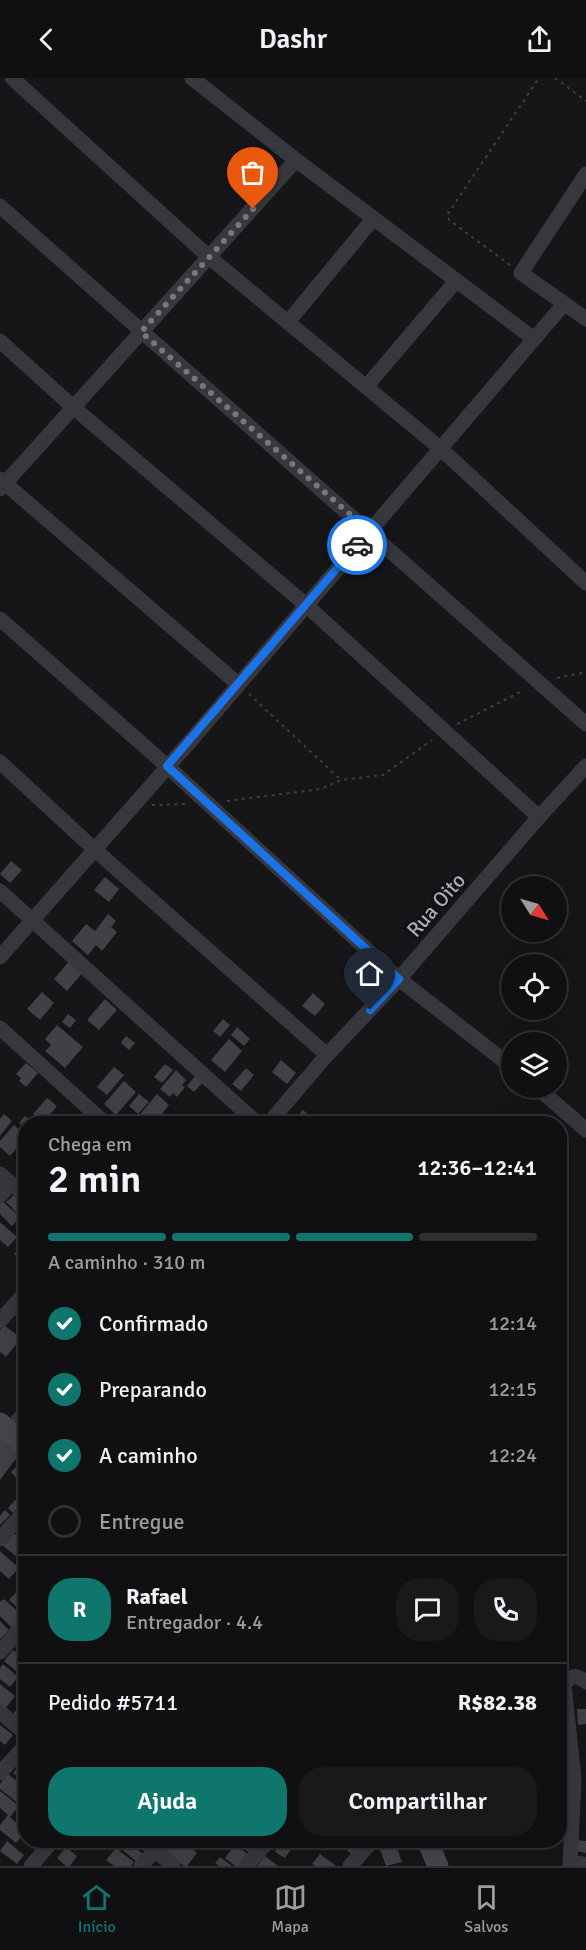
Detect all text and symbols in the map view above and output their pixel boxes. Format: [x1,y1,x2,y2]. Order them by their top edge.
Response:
icon: back [30,23,63,56]
text: Dashr [259,23,327,56]
icon: share [523,23,556,56]
pin [227,147,278,209]
icon: bag [236,156,269,189]
courier [327,515,387,575]
icon: car [341,529,374,562]
street label: Rua Oito [401,868,471,942]
north arrow [501,876,567,942]
map controls [501,876,567,1098]
pin [344,948,395,1010]
button: locate [501,954,567,1020]
icon: home [353,957,386,990]
button: layers [501,1032,567,1098]
text: Chega em [48,1132,132,1157]
text: 12:36–12:41 [418,1154,537,1181]
text: 2 min [48,1155,141,1203]
text: A caminho · 310 m [48,1250,205,1275]
icon: check [48,1307,81,1340]
text: Confirmado [99,1310,208,1337]
text: 12:14 [488,1311,537,1336]
icon: check [48,1373,81,1406]
text: Preparando [99,1376,207,1403]
text: 12:15 [488,1377,537,1402]
icon: check [48,1439,81,1472]
text: A caminho [99,1442,198,1469]
text: 12:24 [488,1443,537,1468]
text: Entregue [99,1508,184,1535]
button: chat [396,1578,459,1641]
button: phone [474,1578,537,1641]
text: Rafael [126,1583,188,1610]
text: R [73,1596,86,1623]
text: Entregador · 4.4 [126,1610,263,1635]
text: Pedido #5711 [48,1689,178,1716]
text: R$82.38 [458,1689,537,1716]
button: Ajuda [48,1767,287,1836]
button: Compartilhar [299,1767,537,1836]
tab: Início [78,1881,116,1937]
tab: Mapa [271,1881,309,1937]
tab: Salvos [464,1881,508,1937]

